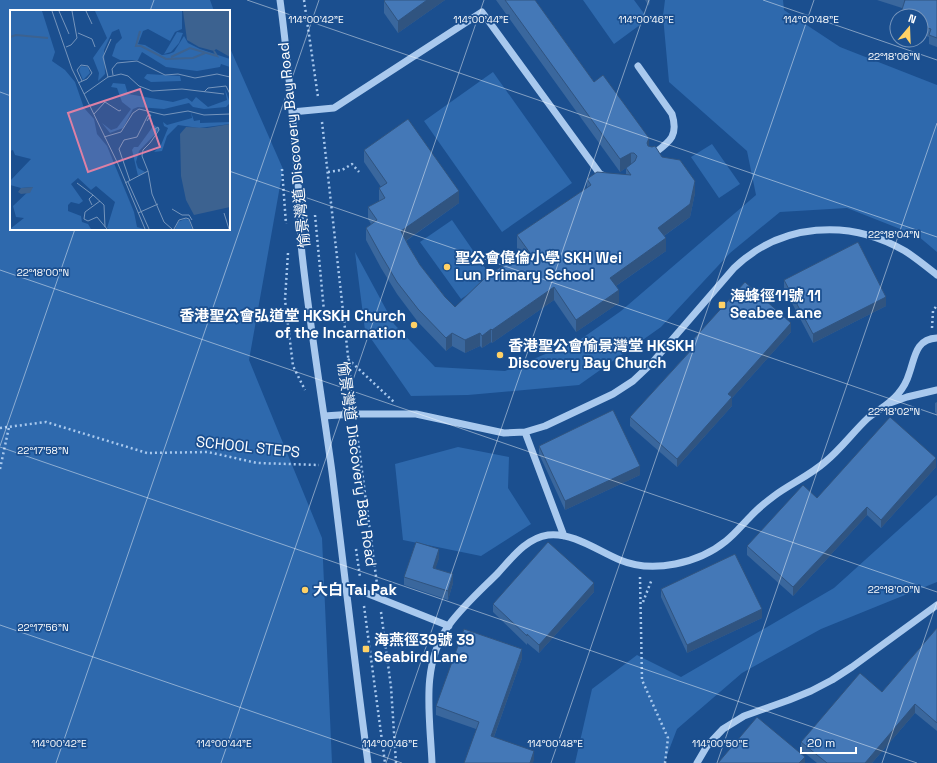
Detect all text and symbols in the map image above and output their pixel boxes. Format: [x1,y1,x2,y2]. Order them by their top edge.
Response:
north arrow [889,8,929,48]
inset map [10,10,230,230]
text: N [906,11,918,26]
text: 114°00'42"E [288,13,344,26]
text: 114°00'44"E [453,13,509,26]
text: 114°00'46"E [618,13,674,26]
text: 114°00'48"E [783,13,839,26]
street label: 愉景灣道 Discovery Bay Road [273,41,314,249]
text: 22°18'06"N [868,50,920,63]
text: 22°18'04"N [868,228,920,241]
place label: 聖公會偉倫小學 SKH Wei Lun Primary School [455,248,622,284]
marker: 聖公會偉倫小學 SKH Wei Lun Primary School [442,262,452,272]
text: 22°18'00"N [17,266,69,279]
place label: 海蜂徑11號 11 Seabee Lane [730,286,822,322]
marker: 海蜂徑11號 11 Seabee Lane [717,300,727,310]
place label: 香港聖公會弘道堂 HKSKH Church of the Incarnation [179,306,406,342]
marker: 香港聖公會弘道堂 HKSKH Church of the Incarnation [409,320,419,330]
place label: 香港聖公會愉景灣堂 HKSKH Discovery Bay Church [508,336,694,372]
marker: 香港聖公會愉景灣堂 HKSKH Discovery Bay Church [495,350,505,360]
street label: 愉景灣道 Discovery Bay Road [334,360,381,568]
text: 22°18'02"N [868,405,920,418]
street label: SCHOOL STEPS [195,432,301,461]
text: 22°17'58"N [17,444,69,457]
place label: 大白 Tai Pak [313,580,397,599]
text: 22°18'00"N [868,583,920,596]
marker: 大白 Tai Pak [300,585,310,595]
text: 22°17'56"N [17,621,69,634]
place label: 海燕徑39號 39 Seabird Lane [374,630,475,666]
marker: 海燕徑39號 39 Seabird Lane [361,644,371,654]
scale bar [801,729,856,755]
text: 20 m [807,735,835,751]
text: 114°00'42"E [31,737,87,750]
text: 114°00'44"E [196,737,252,750]
text: 114°00'46"E [362,737,418,750]
text: 114°00'48"E [527,737,583,750]
text: 114°00'50"E [692,737,748,750]

